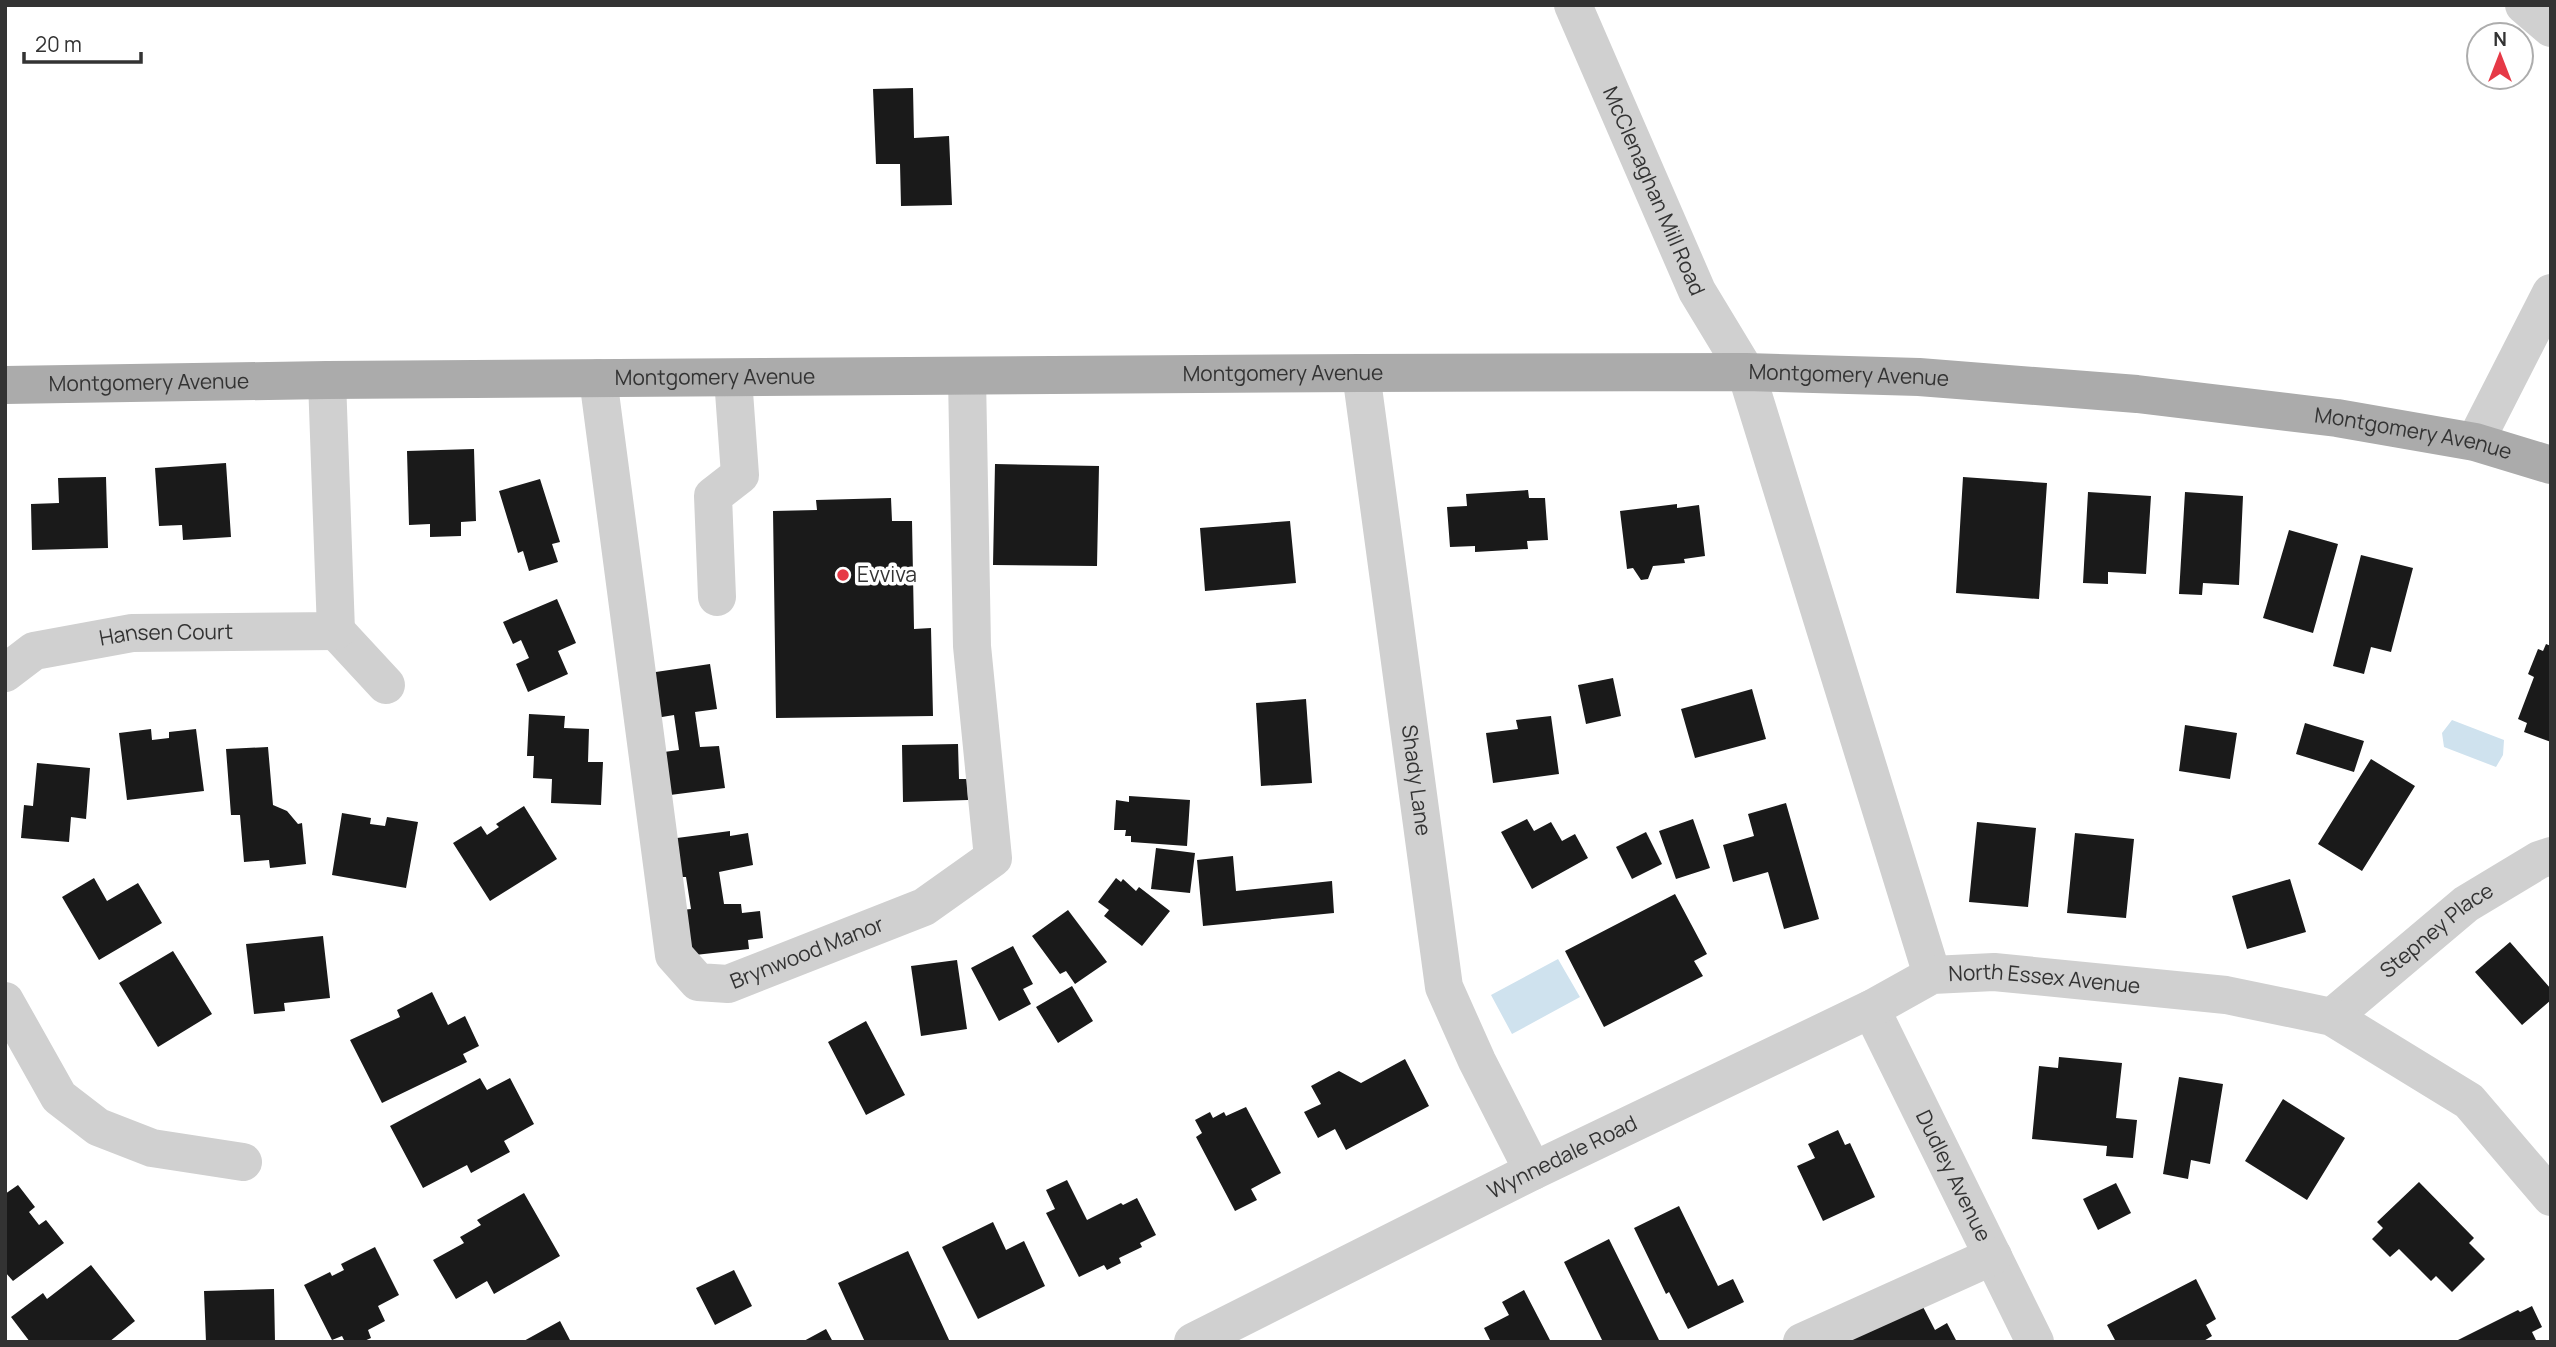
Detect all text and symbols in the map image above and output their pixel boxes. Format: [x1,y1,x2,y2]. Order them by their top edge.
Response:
scale bar [24,21,142,65]
north arrow [2465,21,2535,91]
text: N [2493,26,2507,52]
text: 20 m [35,30,82,58]
street label: McClenaghan Mill Road [1597,82,1712,300]
street label: Montgomery Avenue [1748,357,1950,392]
street label: Montgomery Avenue [1183,358,1383,387]
street label: Montgomery Avenue [615,362,815,391]
street label: Montgomery Avenue [48,366,249,397]
street label: Montgomery Avenue [2313,400,2516,465]
place label: Evviva [857,560,917,588]
marker: Evviva [835,567,851,583]
street label: Hansen Court [97,617,233,652]
street label: Shady Lane [1396,723,1438,838]
street label: Stepney Place [2374,876,2498,984]
street label: Brynwood Manor [726,909,888,995]
street label: North Essex Avenue [1948,957,2142,999]
street label: Dudley Avenue [1910,1105,1998,1246]
street label: Wynnedale Road [1482,1108,1641,1205]

